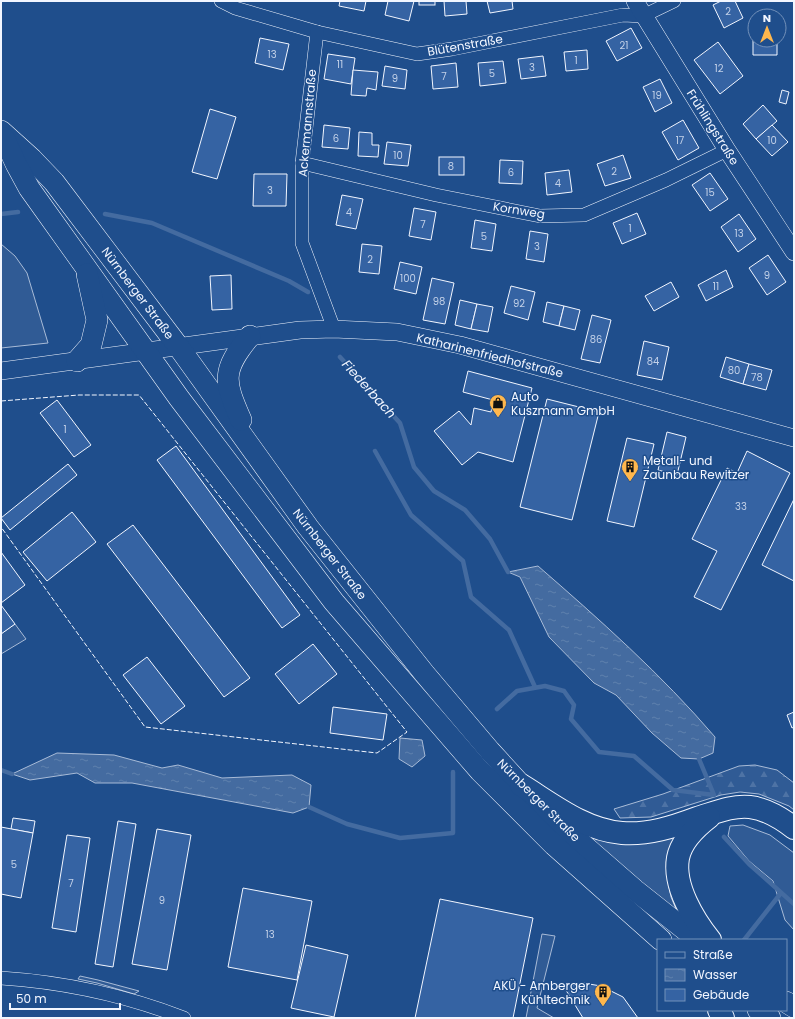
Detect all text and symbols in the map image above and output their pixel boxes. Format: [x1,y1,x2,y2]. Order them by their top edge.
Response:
house number: 2 [725,4,731,19]
north arrow [747,8,787,48]
text: N [763,10,771,26]
street label: Blütenstraße [426,30,504,60]
house number: 21 [620,38,628,53]
house number: 13 [267,47,277,62]
house number: 1 [574,53,578,68]
house number: 11 [337,57,343,72]
house number: 3 [529,60,535,75]
house number: 12 [715,61,724,76]
house number: 5 [489,66,495,81]
street label: Ackermannstraße [294,68,320,178]
house number: 7 [441,69,447,84]
house number: 9 [392,71,398,86]
street label: Frühlingstraße [683,86,743,168]
house number: 19 [652,88,662,103]
house number: 6 [333,131,339,146]
house number: 17 [676,133,685,148]
house number: 10 [767,133,777,148]
house number: 10 [393,148,403,163]
house number: 8 [448,159,454,174]
house number: 2 [611,164,617,179]
house number: 6 [508,165,514,180]
house number: 4 [555,176,561,191]
house number: 3 [267,183,273,198]
house number: 15 [705,185,715,200]
street label: Kornweg [492,198,546,222]
house number: 4 [346,205,352,220]
house number: 7 [420,217,426,232]
house number: 1 [628,221,632,236]
house number: 13 [734,226,744,241]
house number: 5 [481,229,487,244]
house number: 3 [534,239,540,254]
street label: Nürnberger Straße [98,243,178,343]
house number: 2 [367,252,373,267]
house number: 9 [764,268,770,283]
house number: 100 [400,271,416,286]
house number: 11 [713,279,719,294]
house number: 98 [433,294,445,309]
house number: 92 [513,296,525,311]
street label: Katharinenfriedhofstraße [415,329,565,381]
house number: 86 [590,332,602,347]
house number: 84 [647,354,659,369]
water label: Fiederbach [337,355,401,423]
house number: 80 [728,363,740,378]
house number: 78 [751,370,763,385]
place label: Auto Kuszmann GmbH [511,388,615,419]
shop icon: Auto Kuszmann GmbH [488,393,508,418]
house number: 1 [63,422,67,437]
place label: Metall- und Zaunbau Rewitzer [643,452,750,483]
building icon: Metall- und Zaunbau Rewitzer [620,457,640,482]
house number: 33 [735,499,747,514]
street label: Nürnberger Straße [289,505,371,603]
street label: Nürnberger Straße [494,755,584,845]
house number: 5 [11,857,17,872]
house number: 7 [68,876,74,891]
house number: 9 [159,893,165,908]
house number: 13 [265,927,275,942]
legend [657,939,787,1011]
text: Straße [693,946,733,963]
text: Wasser [693,966,738,983]
place label: AKÜ - Amberger Kühltechnik [493,977,591,1008]
building icon: AKÜ - Amberger Kühltechnik [593,982,613,1007]
scale bar [10,985,120,1011]
text: Gebäude [693,986,749,1003]
text: 50 m [16,990,47,1007]

